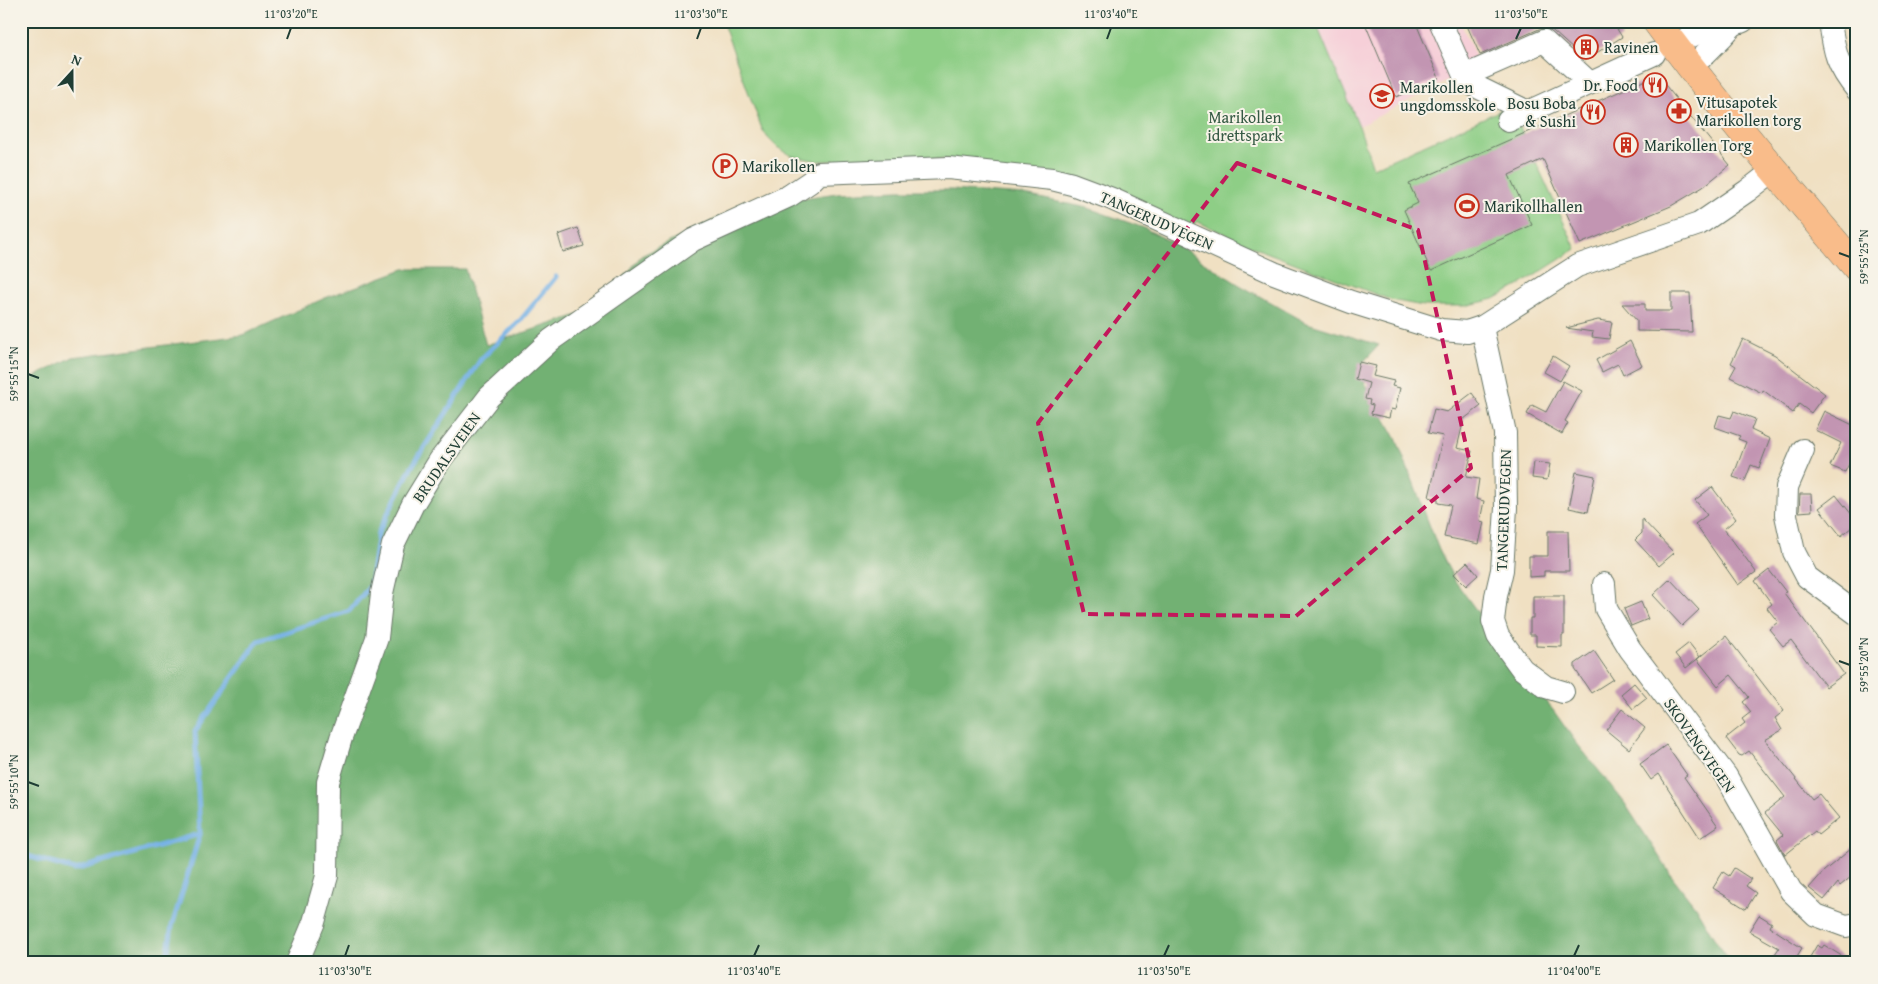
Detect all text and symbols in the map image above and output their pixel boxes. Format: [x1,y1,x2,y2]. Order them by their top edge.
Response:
text: 11°03'20"E [264,5,318,22]
text: 11°03'30"E [674,5,728,22]
text: 11°03'40"E [1084,5,1138,22]
text: 11°03'50"E [1494,5,1548,22]
building icon: Ravinen [1573,34,1599,60]
place label: Ravinen [1604,35,1658,59]
north arrow [48,48,98,98]
text: N [69,49,85,71]
restaurant icon: Dr. Food [1642,72,1668,98]
place label: Dr. Food [1583,73,1638,97]
place label: Marikollen ungdomsskole [1400,75,1496,117]
school or university icon: Marikollen ungdomsskole [1369,83,1395,109]
place label: Vitusapotek Marikollen torg [1696,90,1801,132]
place label: Bosu Boba & Sushi [1507,91,1577,133]
pharmacy icon: Vitusapotek Marikollen torg [1666,98,1692,124]
restaurant icon: Bosu Boba & Sushi [1580,99,1606,125]
park label: Marikollen idrettspark [1207,105,1284,147]
building icon: Marikollen Torg [1613,132,1639,158]
place label: Marikollen Torg [1644,133,1752,157]
parking icon: Marikollen [712,153,738,179]
place label: Marikollen [742,154,815,178]
street label: TANGERUDVEGEN [1096,184,1218,256]
sports icon: Marikollhallen [1454,193,1480,219]
place label: Marikollhallen [1484,194,1583,218]
text: 59°55'25"N [1855,229,1872,285]
text: 59°55'15"N [5,346,22,402]
street label: BRUDALSVEIEN [406,406,486,507]
street label: TANGERUDVEGEN [1489,448,1517,571]
text: 59°55'20"N [1855,637,1872,693]
street label: SKOVENGVEGEN [1658,693,1742,798]
text: 59°55'10"N [5,754,22,810]
text: 11°03'30"E [318,962,372,979]
text: 11°03'40"E [727,962,781,979]
text: 11°03'50"E [1137,962,1191,979]
text: 11°04'00"E [1547,962,1601,979]

